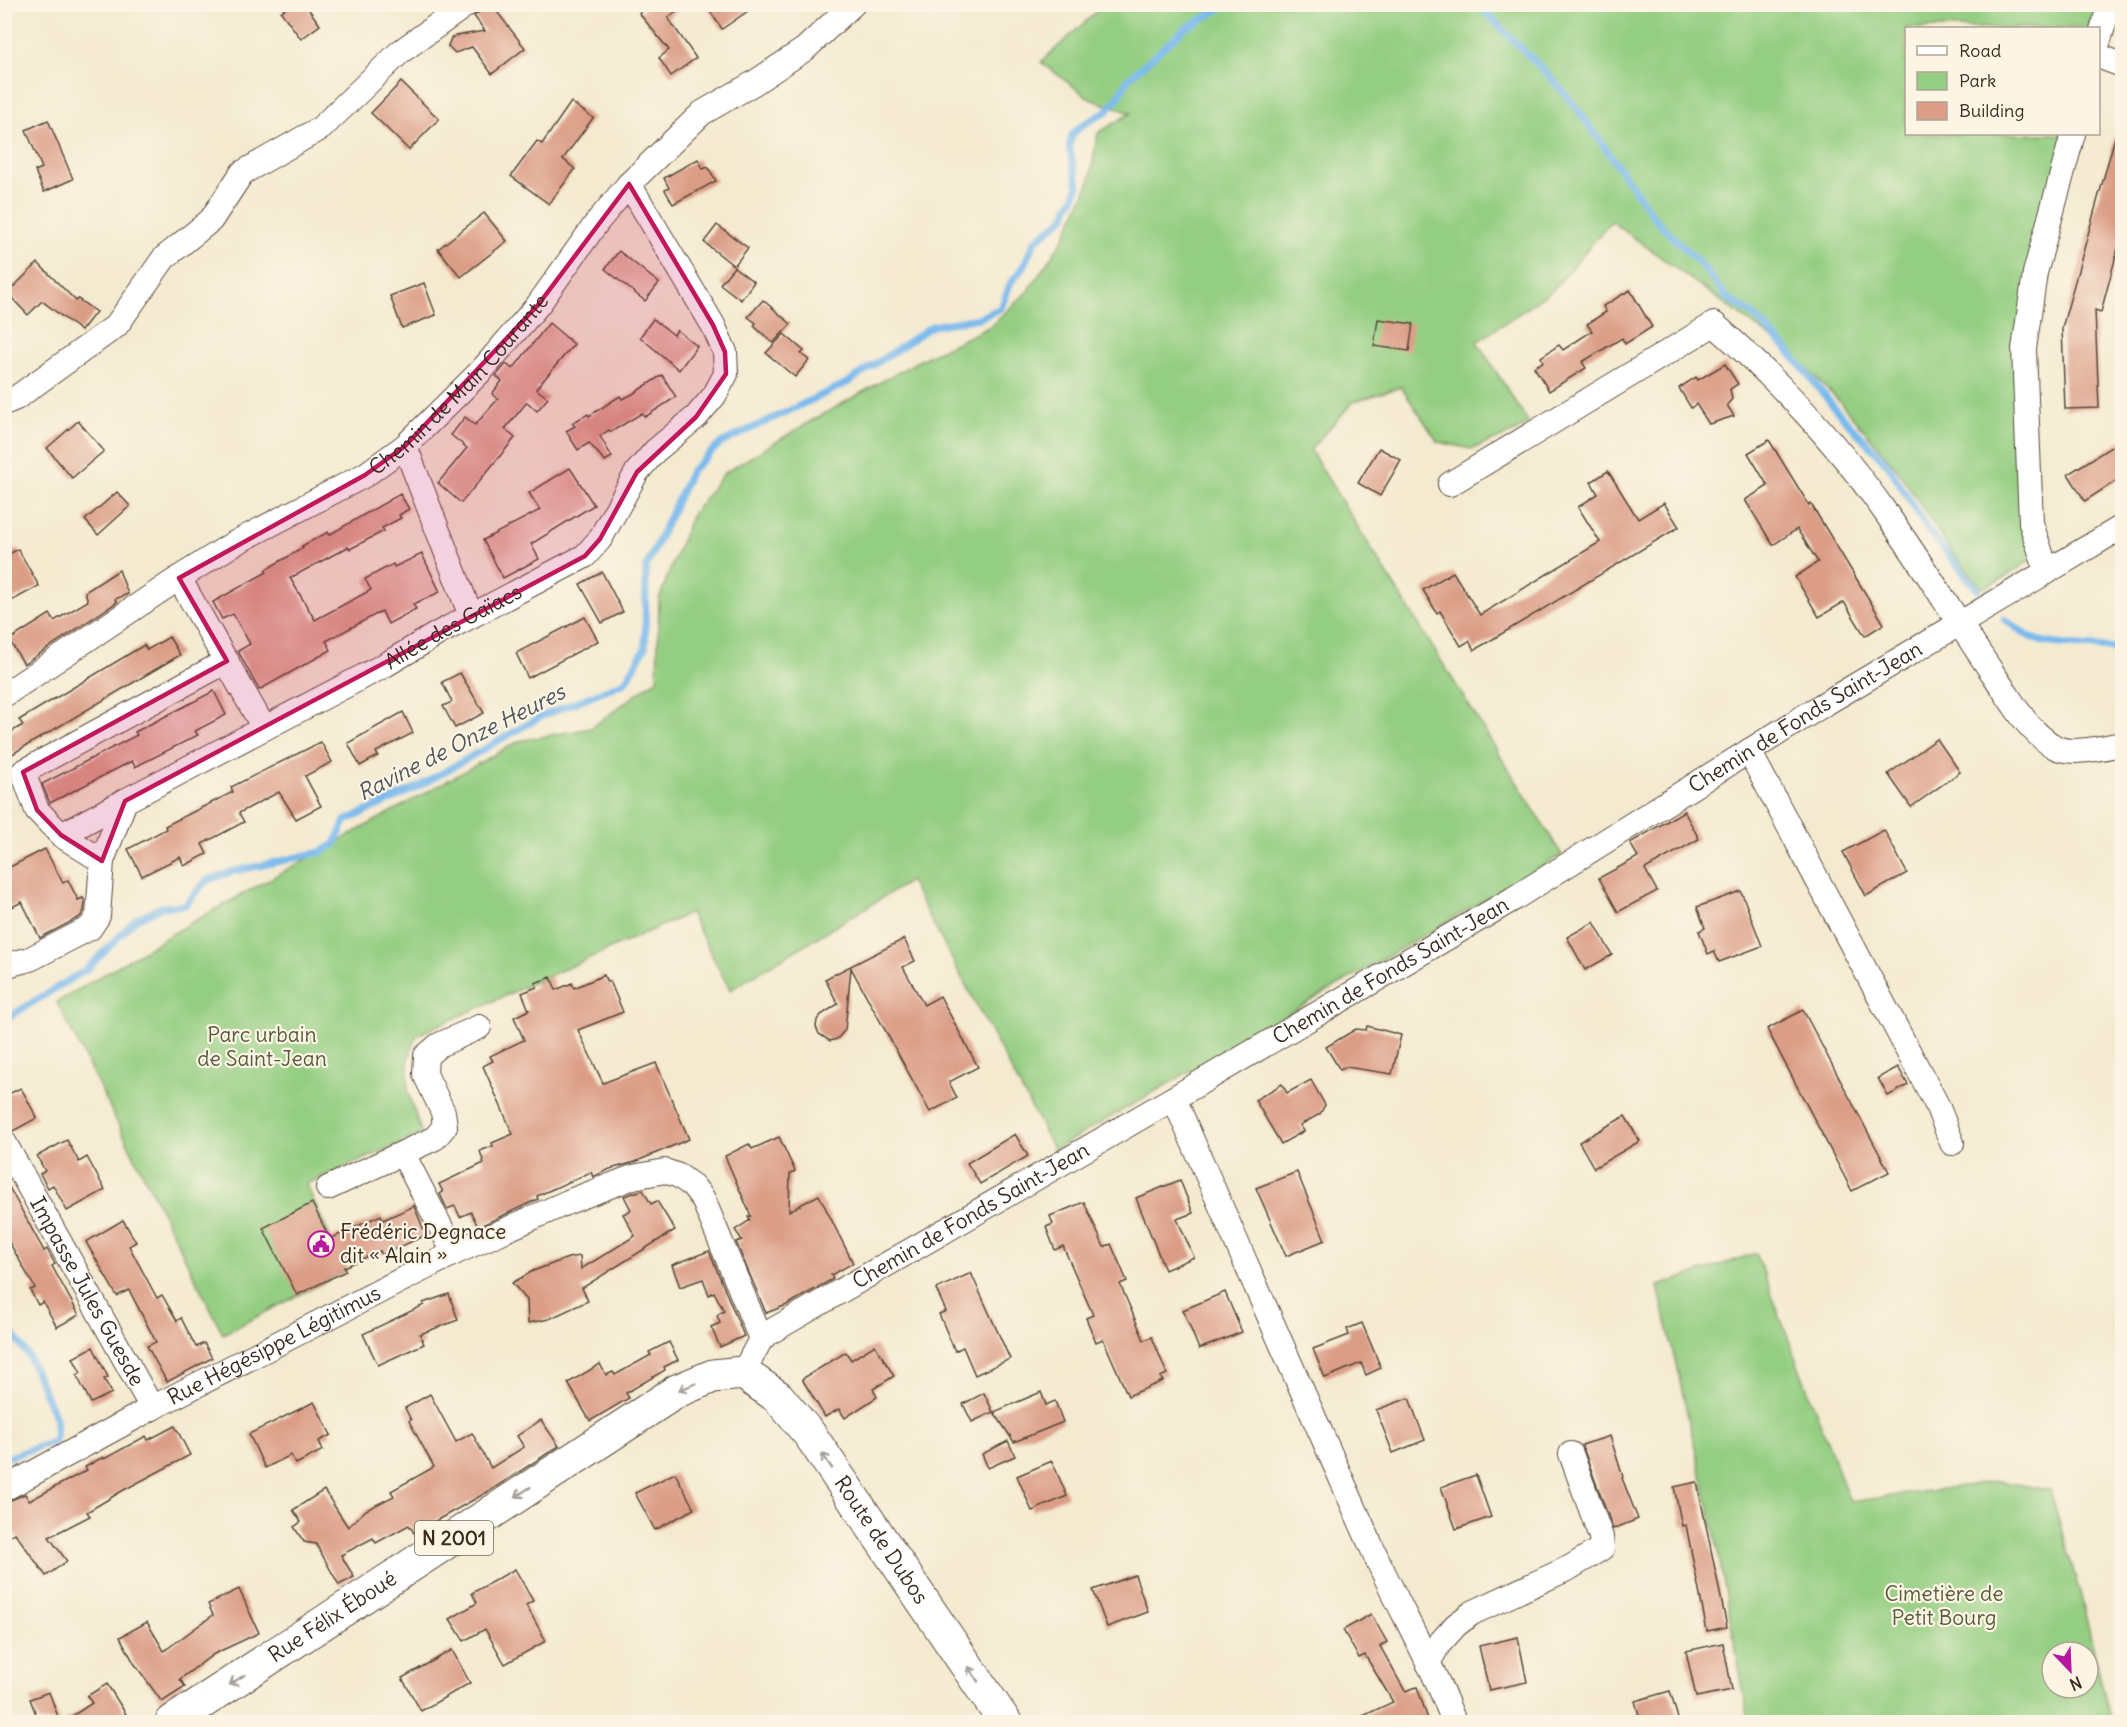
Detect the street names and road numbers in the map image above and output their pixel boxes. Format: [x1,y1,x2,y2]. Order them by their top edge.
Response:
street label: Chemin de Main Courante [363,289,554,481]
street label: Allée des Gaïacs [380,578,526,675]
street label: Chemin de Fonds Saint-Jean [1683,635,1927,799]
street label: Chemin de Fonds Saint-Jean [1267,891,1513,1050]
street label: Chemin de Fonds Saint-Jean [847,1136,1094,1294]
street label: Impasse Jules Guesde [24,1192,151,1390]
street label: Rue Hégésippe Légitimus [163,1279,385,1411]
street label: Route de Dubos [829,1470,935,1609]
road number: N 2001 [415,1521,493,1555]
street label: Rue Félix Éboué [263,1565,402,1668]

